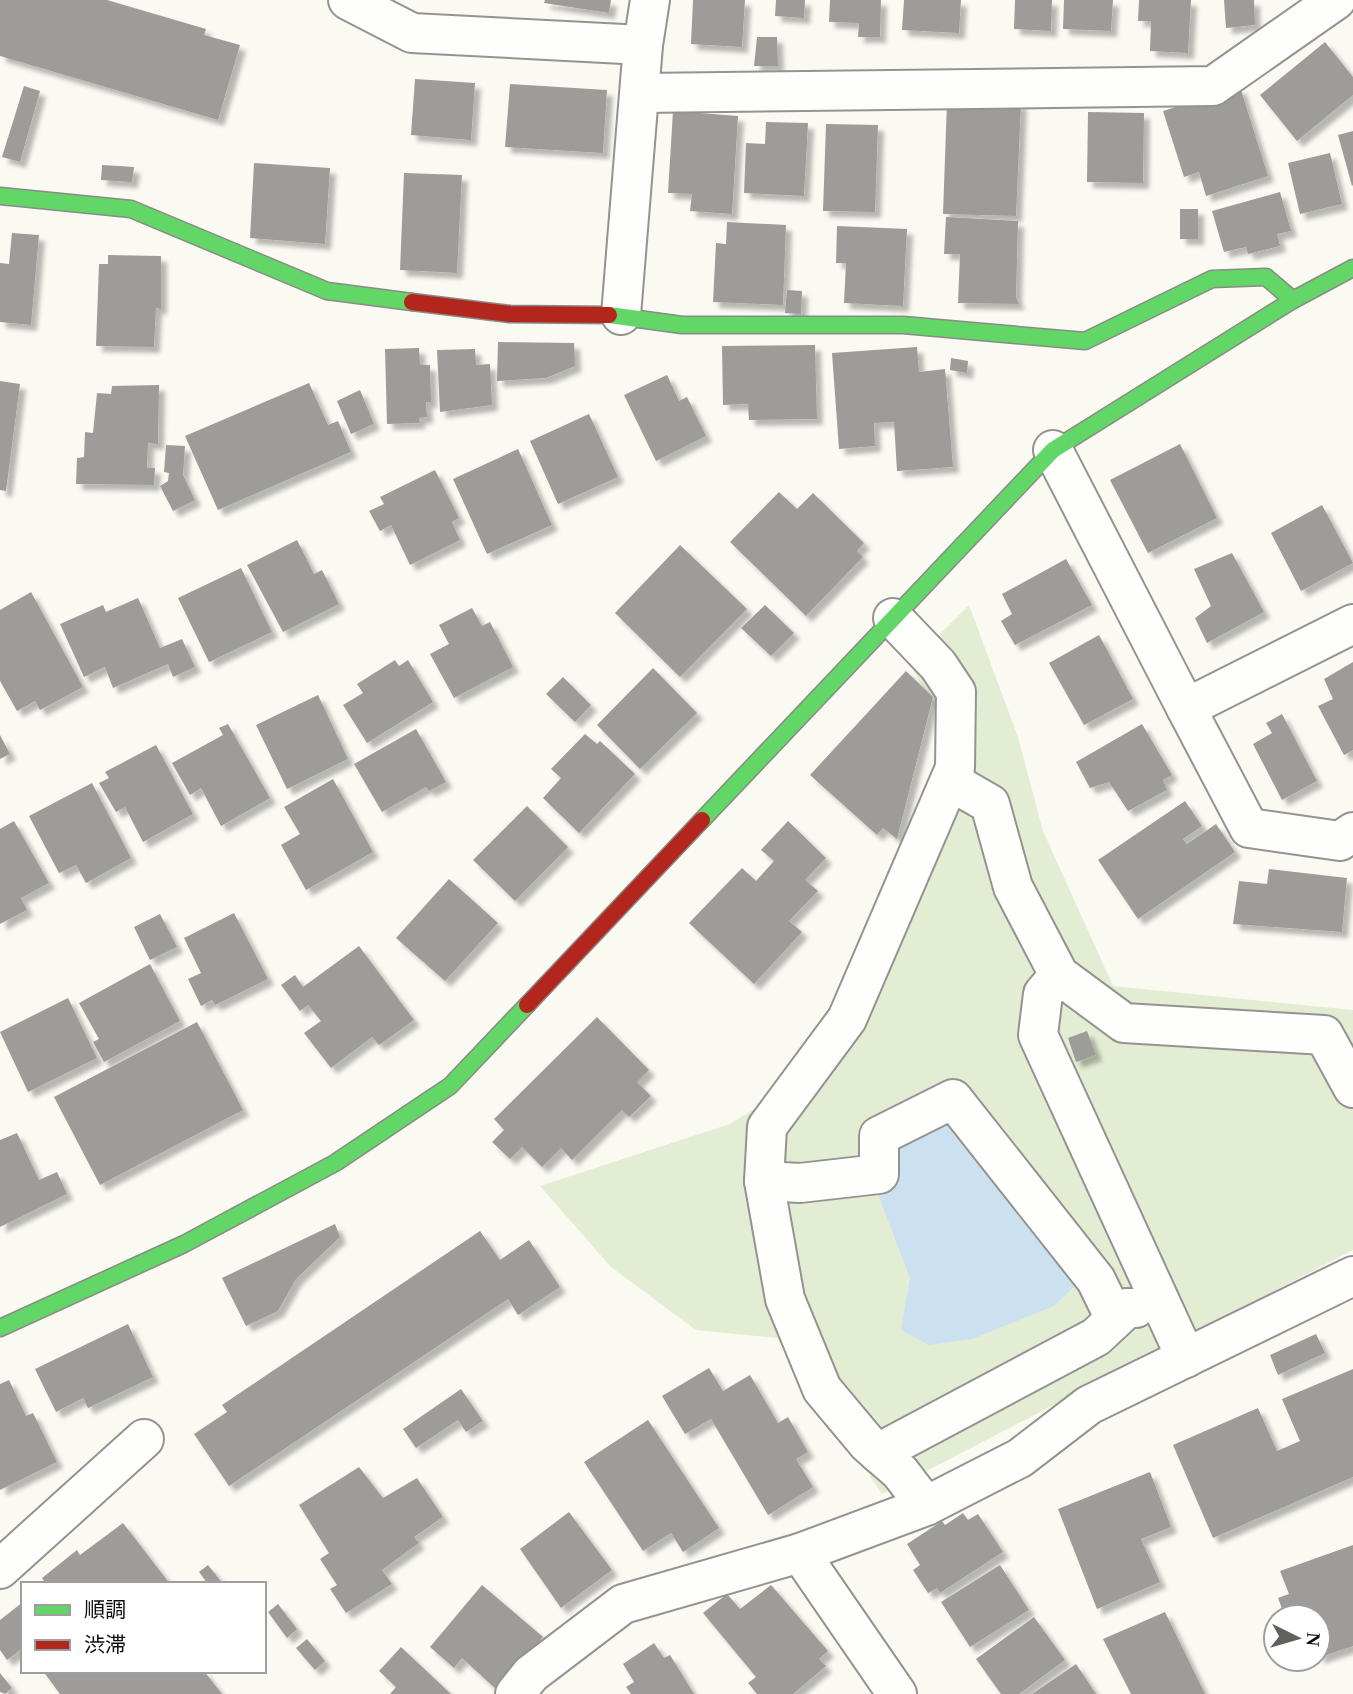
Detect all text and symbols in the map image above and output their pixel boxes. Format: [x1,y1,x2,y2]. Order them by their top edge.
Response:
legend [21,1582,266,1673]
text: 順調 [84,1598,126,1622]
north arrow [1262,1603,1332,1673]
text: N [1302,1632,1324,1647]
text: 渋滞 [84,1633,126,1657]

